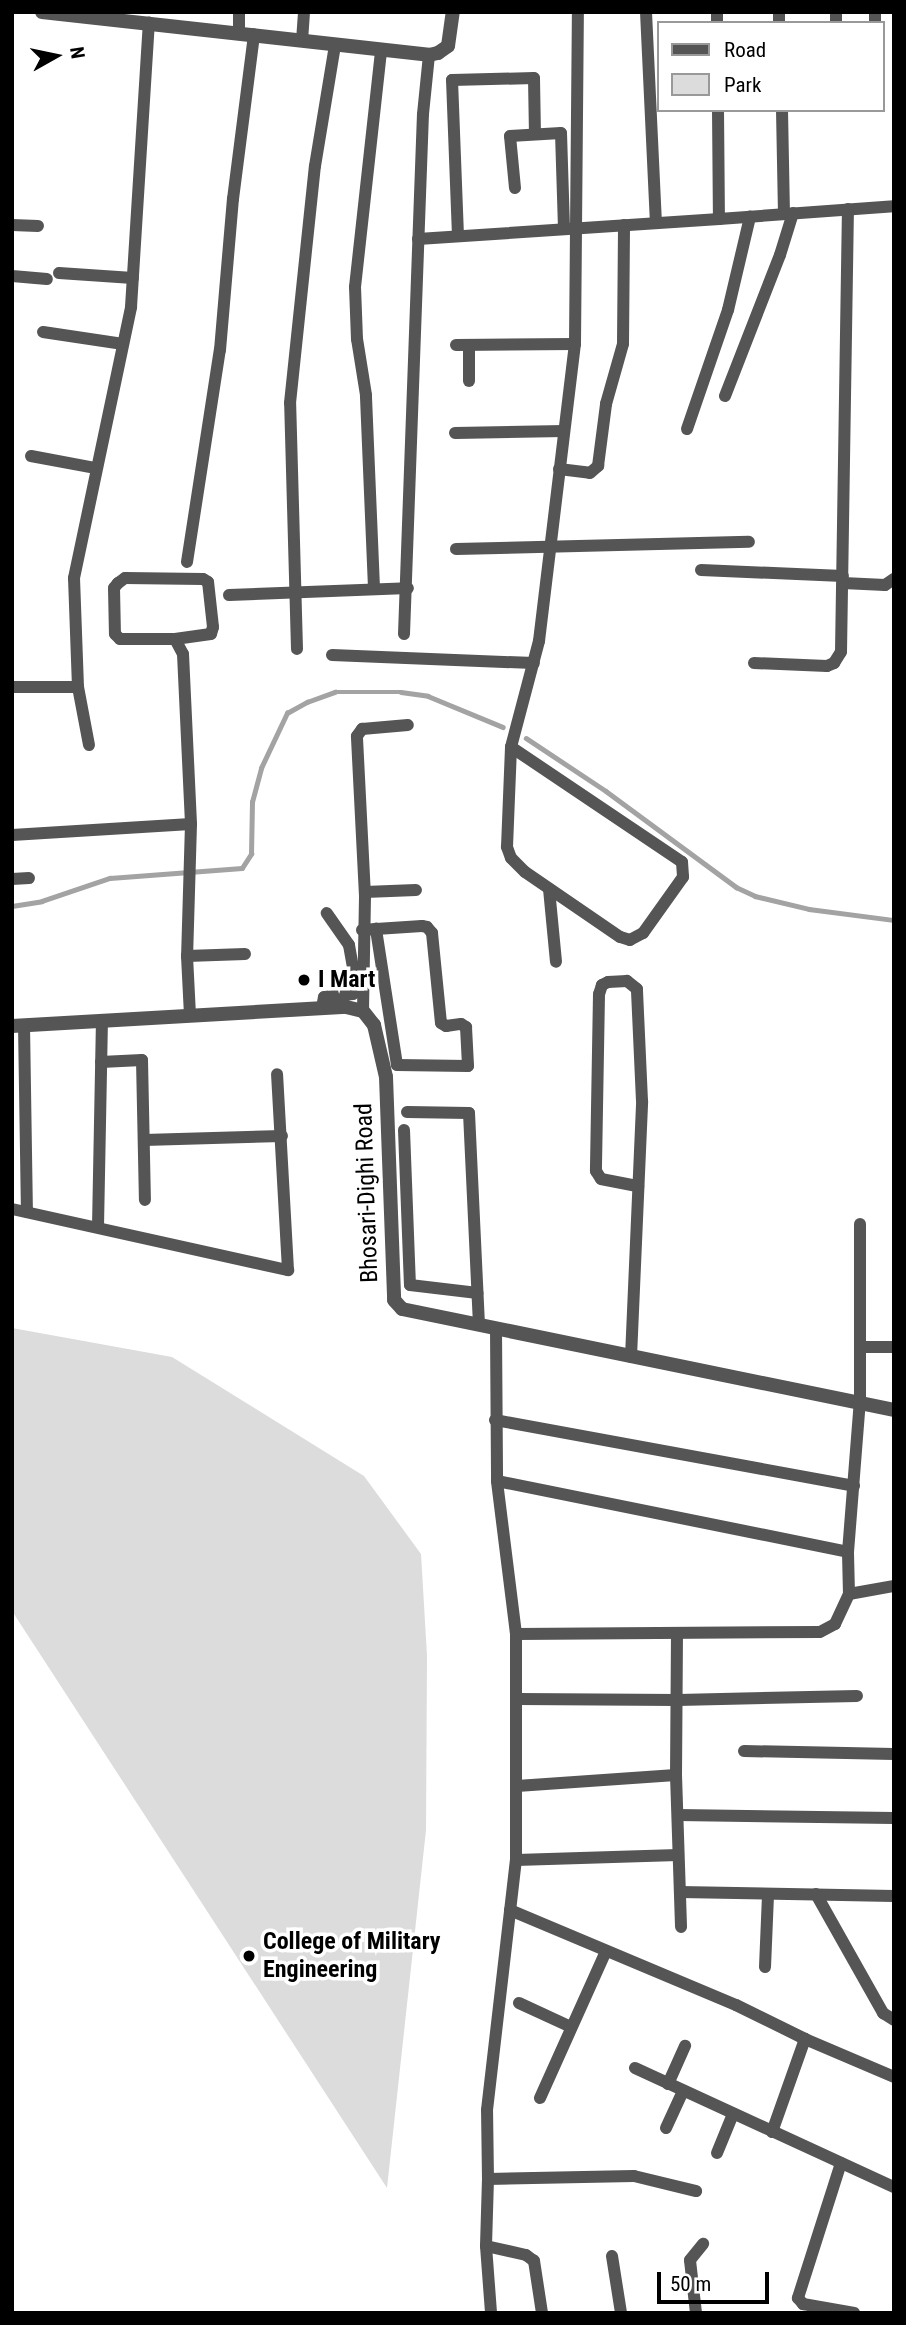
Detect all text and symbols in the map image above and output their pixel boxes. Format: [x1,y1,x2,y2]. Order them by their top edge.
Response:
north arrow [21,21,91,91]
legend [657,21,885,112]
text: Road [724,38,766,62]
text: N [65,45,90,60]
text: Park [724,73,761,97]
place label: I Mart [318,966,375,994]
marker: I Mart [296,972,312,988]
street label: Bhosari-Dighi Road [349,1103,385,1283]
place label: College of Military Engineering [263,1928,440,1984]
marker: College of Military Engineering [241,1948,257,1964]
scale bar [661,2258,773,2302]
text: 50 m [670,2272,711,2296]

